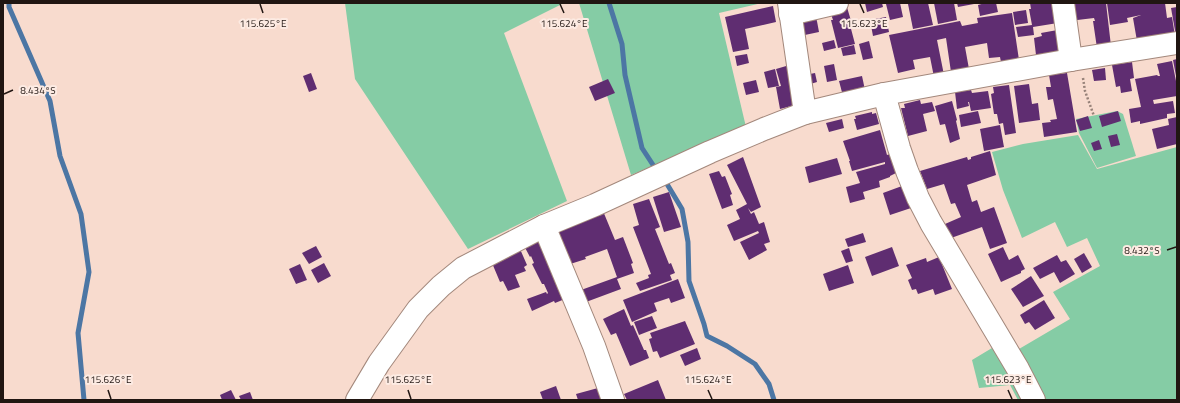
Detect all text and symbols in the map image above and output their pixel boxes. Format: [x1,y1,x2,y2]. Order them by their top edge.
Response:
text: 115.625°E [240,16,287,31]
text: 115.624°E [541,16,588,31]
text: 115.623°E [841,16,888,31]
text: 8.434°S [20,83,56,98]
text: 8.432°S [1124,243,1160,258]
text: 115.626°E [85,372,132,387]
text: 115.625°E [385,372,432,387]
text: 115.624°E [685,372,732,387]
text: 115.623°E [985,372,1032,387]

